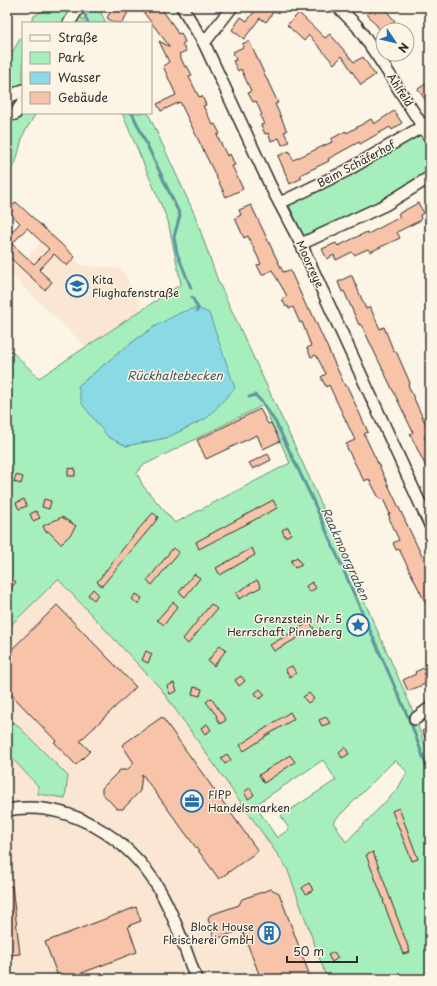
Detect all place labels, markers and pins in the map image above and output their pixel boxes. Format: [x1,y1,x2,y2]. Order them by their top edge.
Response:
place label: Kita Flughafenstraße [92,271,179,301]
school or university icon: Kita Flughafenstraße [64,273,90,299]
place label: Grenzstein Nr. 5 Herrschaft Pinneberg [227,610,342,640]
place icon: Grenzstein Nr. 5 Herrschaft Pinneberg [345,612,371,638]
place label: FIPP Handelsmarken [208,786,290,816]
office icon: FIPP Handelsmarken [179,788,205,814]
place label: Block House Fleischerei GmbH [163,918,254,948]
building icon: Block House Fleischerei GmbH [256,920,282,946]

